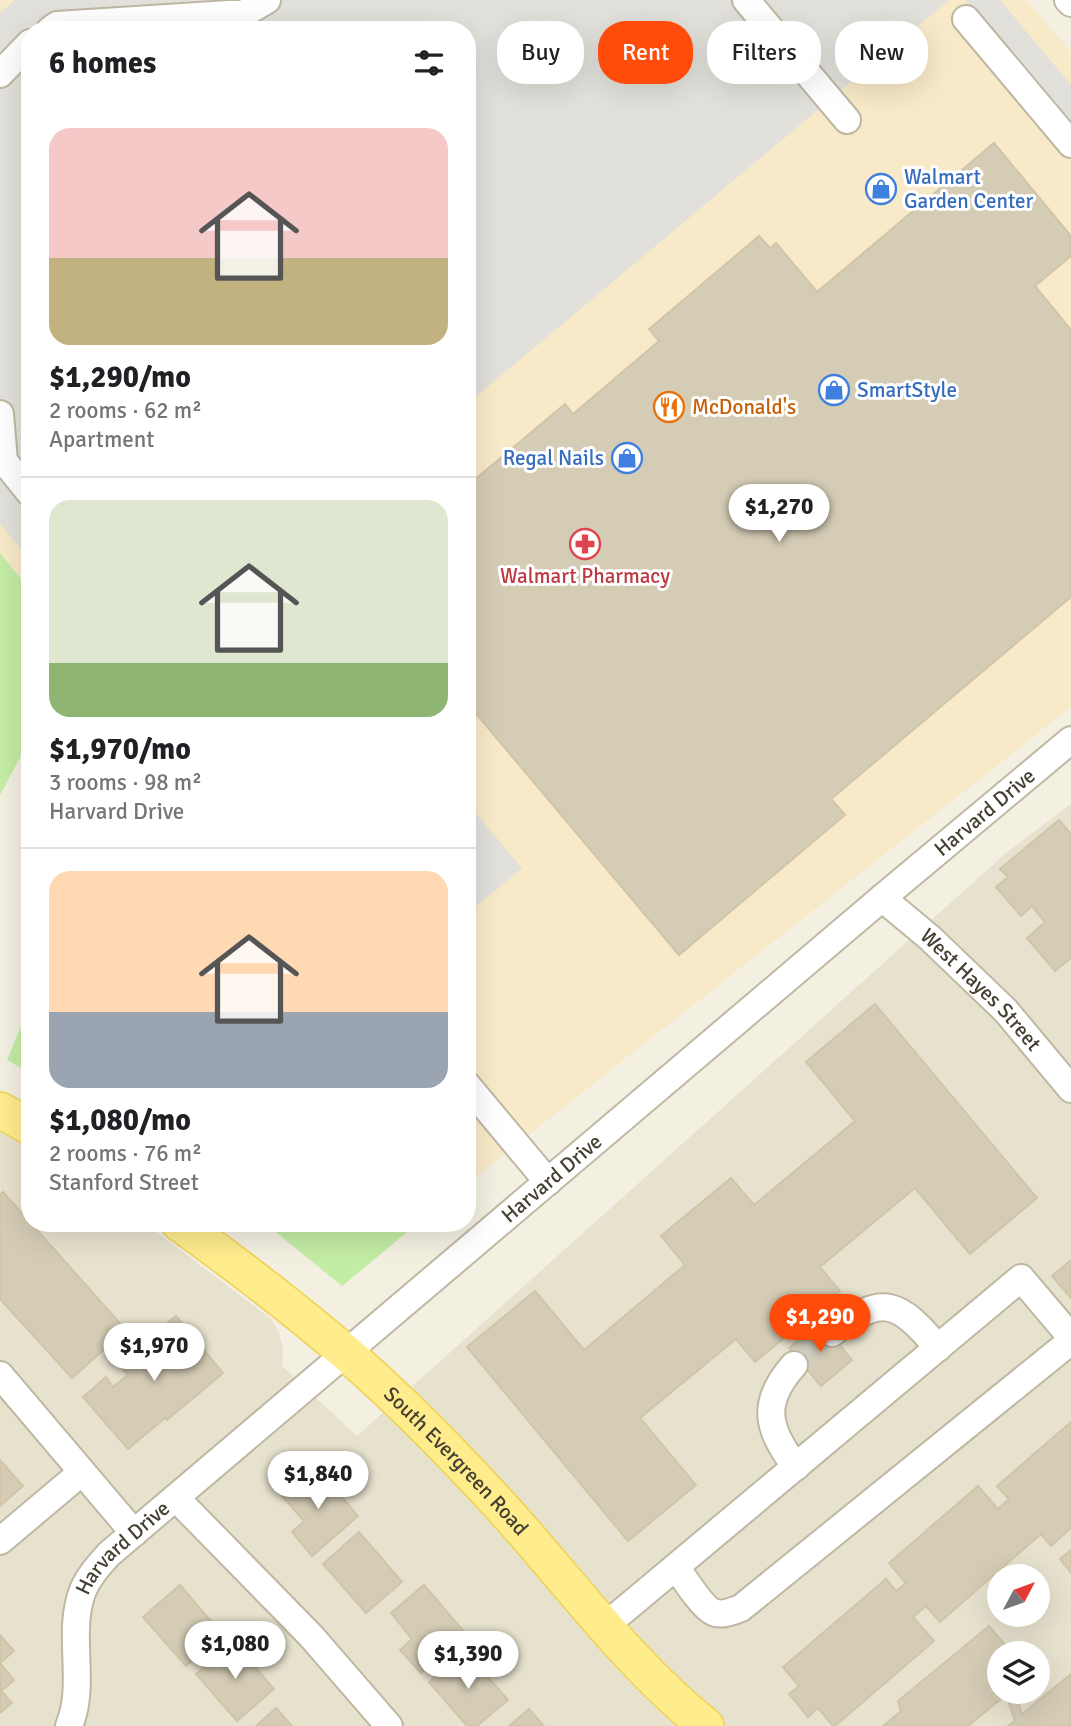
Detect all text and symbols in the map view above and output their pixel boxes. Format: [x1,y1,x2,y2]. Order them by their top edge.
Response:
chip: Buy [497,21,584,84]
chip: Rent [598,21,693,84]
chip: Filters [707,21,821,84]
chip: New [835,21,928,84]
icon: filters [410,44,448,82]
text: 6 homes [49,45,156,82]
place label: Walmart Garden Center [904,164,1034,214]
shop icon: Walmart Garden Center [864,172,898,206]
icon: home [186,173,312,299]
text: $1,290/mo [49,359,191,396]
shop icon: SmartStyle [817,373,851,407]
place label: SmartStyle [857,377,957,403]
restaurant icon: McDonald's [652,390,686,424]
place label: McDonald's [692,394,796,420]
text: 2 rooms · 62 m² [49,396,202,425]
text: Apartment [49,425,154,454]
shop icon: Regal Nails [610,441,644,475]
place label: Regal Nails [503,445,604,471]
pin: $1,270 [722,484,836,544]
text: $1,270 [745,492,813,521]
pharmacy icon: Walmart Pharmacy [568,527,602,561]
icon: home [186,545,312,671]
place label: Walmart Pharmacy [500,563,670,589]
text: $1,970/mo [49,731,191,768]
street label: Harvard Drive [929,763,1040,862]
text: 3 rooms · 98 m² [49,768,202,797]
text: Harvard Drive [49,797,184,826]
icon: home [186,916,312,1042]
street label: West Hayes Street [915,923,1047,1056]
text: $1,080/mo [49,1102,191,1139]
street label: Harvard Drive [496,1128,607,1228]
text: 2 rooms · 76 m² [49,1139,202,1168]
text: Stanford Street [49,1168,199,1197]
pin: $1,290 [763,1294,877,1354]
text: $1,290 [786,1302,854,1331]
pin: $1,970 [97,1324,211,1383]
text: $1,970 [120,1331,188,1360]
street label: South Evergreen Road [378,1381,534,1541]
pin: $1,840 [261,1452,375,1511]
text: $1,840 [284,1459,352,1488]
street label: Harvard Drive [70,1495,175,1599]
north arrow [987,1564,1050,1628]
map controls [987,1564,1050,1704]
pin: $1,080 [178,1622,292,1681]
text: $1,080 [201,1629,269,1658]
pin: $1,390 [411,1632,525,1691]
text: $1,390 [434,1639,502,1668]
button: layers [987,1641,1050,1704]

